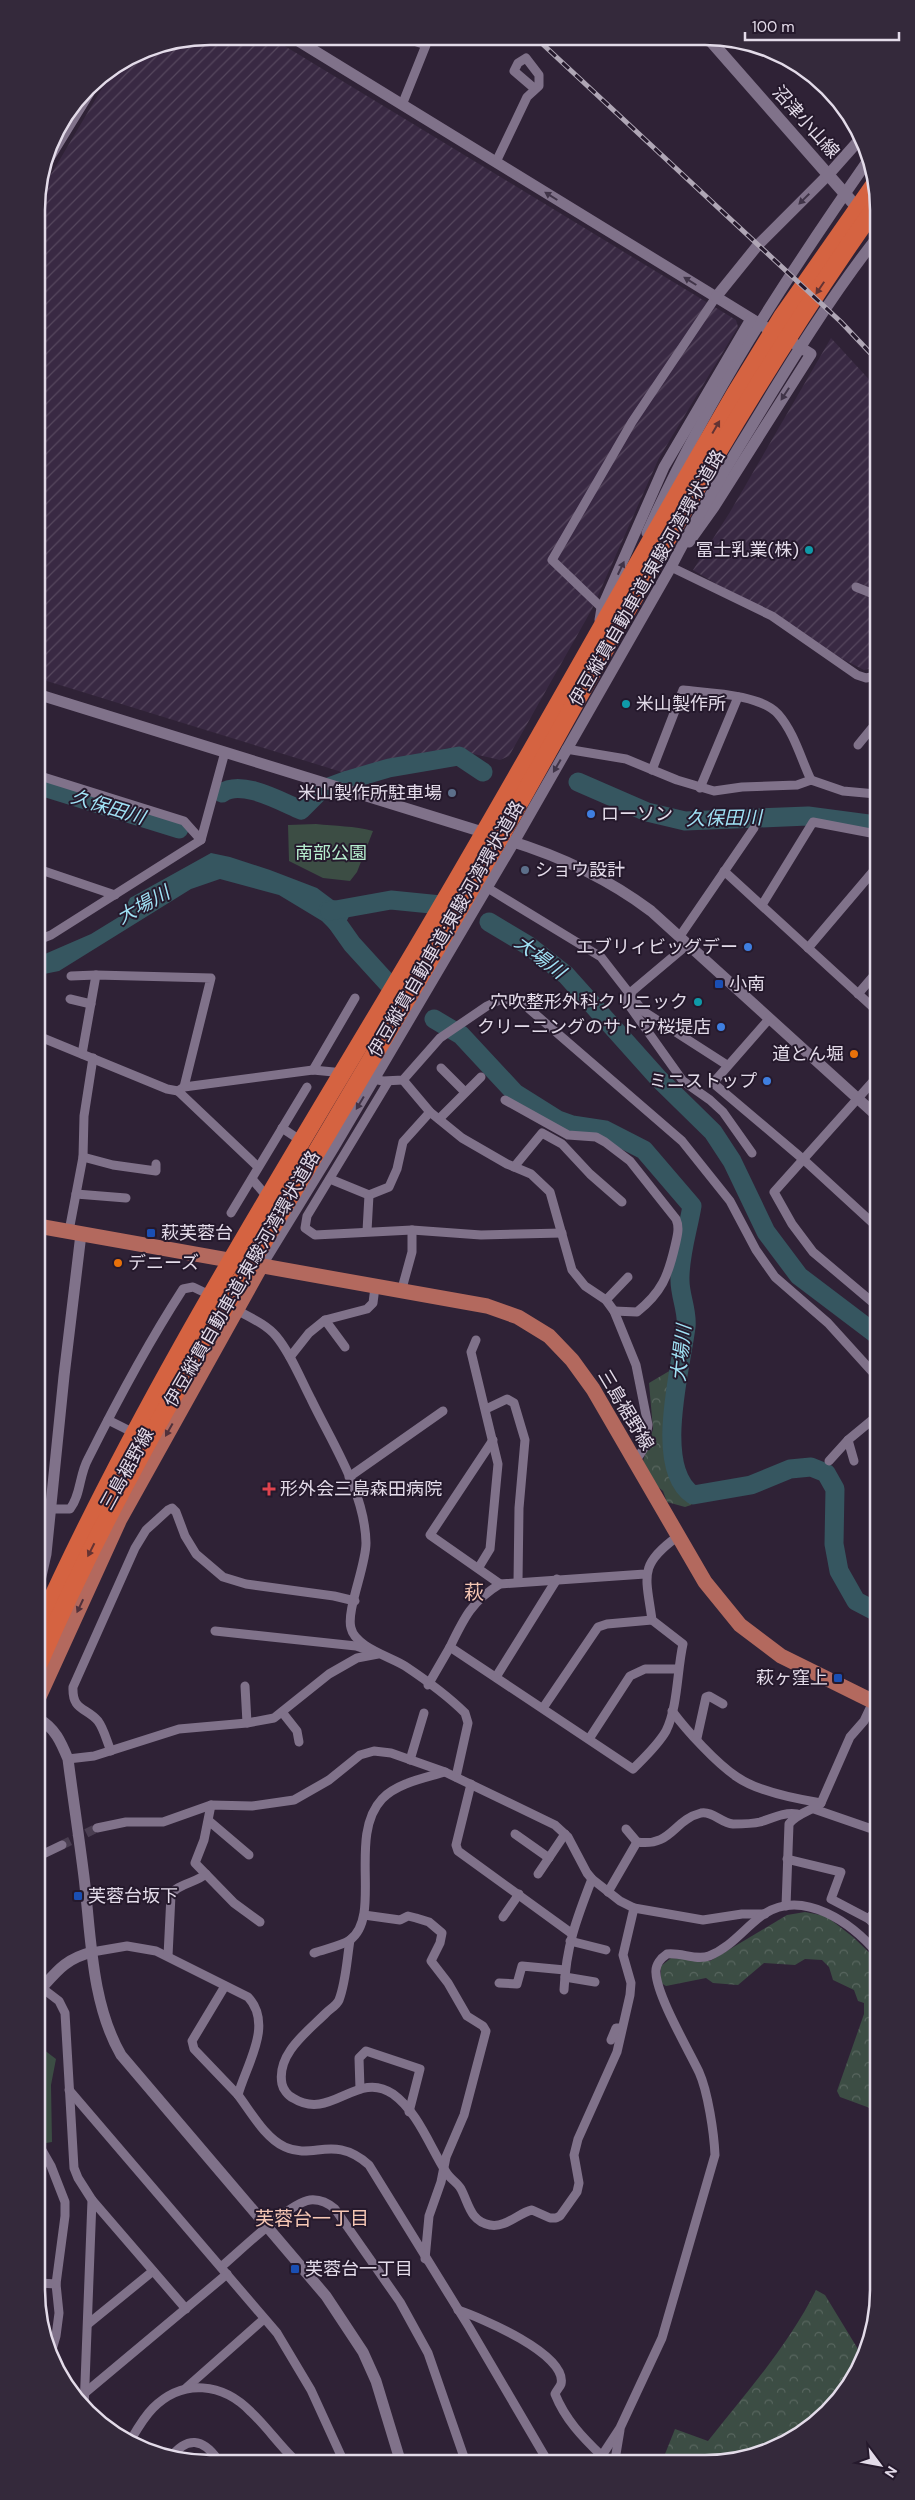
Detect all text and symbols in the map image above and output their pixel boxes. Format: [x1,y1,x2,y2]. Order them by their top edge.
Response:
scale bar [745,10,899,42]
text: 100 m [752,17,795,37]
street label: 沼津小山線 [767,81,845,163]
one-way arrow [545,191,558,201]
one-way arrow [798,193,810,205]
one-way arrow [683,276,696,285]
one-way arrow [815,282,825,295]
one-way arrow [780,388,789,401]
one-way arrow [711,420,720,433]
street label: 伊豆縦貫自動車道;東駿河湾環状道路 [564,446,730,710]
place label: 冨士乳業(株) [696,538,799,562]
marker: 冨士乳業(株) [803,544,815,556]
one-way arrow [617,561,625,575]
place label: 米山製作所 [636,692,726,716]
marker: 米山製作所 [620,698,632,710]
one-way arrow [552,759,561,772]
place label: 米山製作所駐車場 [298,781,442,805]
water label: 久保田川 [68,784,150,831]
marker: 米山製作所駐車場 [446,787,458,799]
street label: 伊豆縦貫自動車道;東駿河湾環状道路 [363,797,529,1061]
place label: ローソン [601,802,673,826]
water label: 久保田川 [686,805,764,831]
marker: ローソン [585,808,597,820]
park label: 南部公園 [295,841,367,865]
place label: ショウ設計 [535,858,625,882]
marker: ショウ設計 [519,864,531,876]
water label: 大場川 [112,879,176,930]
water label: 大場川 [510,930,572,985]
place label: エブリィビッグデー [576,935,738,959]
marker: エブリィビッグデー [742,941,754,953]
place label: 小南 [729,972,765,996]
marker: 小南 [713,978,725,990]
place label: 穴吹整形外科クリニック [490,990,688,1014]
marker: 穴吹整形外科クリニック [692,996,704,1008]
place label: クリーニングのサトウ桜堤店 [477,1015,711,1039]
marker: クリーニングのサトウ桜堤店 [715,1021,727,1033]
place label: 道とん堀 [772,1042,844,1066]
marker: 道とん堀 [848,1048,860,1060]
place label: ミニストップ [649,1069,757,1093]
marker: ミニストップ [761,1075,773,1087]
one-way arrow [356,1096,365,1109]
street label: 伊豆縦貫自動車道;東駿河湾環状道路 [159,1147,325,1411]
place label: 萩芙蓉台 [161,1221,233,1245]
marker: 萩芙蓉台 [145,1227,157,1239]
place label: デニーズ [128,1251,199,1275]
marker: デニーズ [112,1257,124,1269]
water label: 大場川 [666,1321,697,1383]
street label: 三島裾野線 [593,1365,659,1455]
one-way arrow [165,1423,173,1438]
street label: 三島裾野線 [95,1424,159,1514]
place label: 形外会三島森田病院 [280,1477,442,1501]
marker: 形外会三島森田病院 [262,1482,276,1496]
one-way arrow [87,1543,95,1557]
district label: 萩 [464,1579,484,1605]
one-way arrow [76,1599,84,1614]
place label: 萩ヶ窪上 [756,1666,828,1690]
marker: 萩ヶ窪上 [832,1672,844,1684]
place label: 芙蓉台坂下 [88,1884,178,1908]
marker: 芙蓉台坂下 [72,1890,84,1902]
district label: 芙蓉台一丁目 [255,2206,369,2231]
place label: 芙蓉台一丁目 [305,2257,413,2281]
marker: 芙蓉台一丁目 [289,2263,301,2275]
north arrow [855,2440,905,2490]
text: N [881,2463,901,2481]

